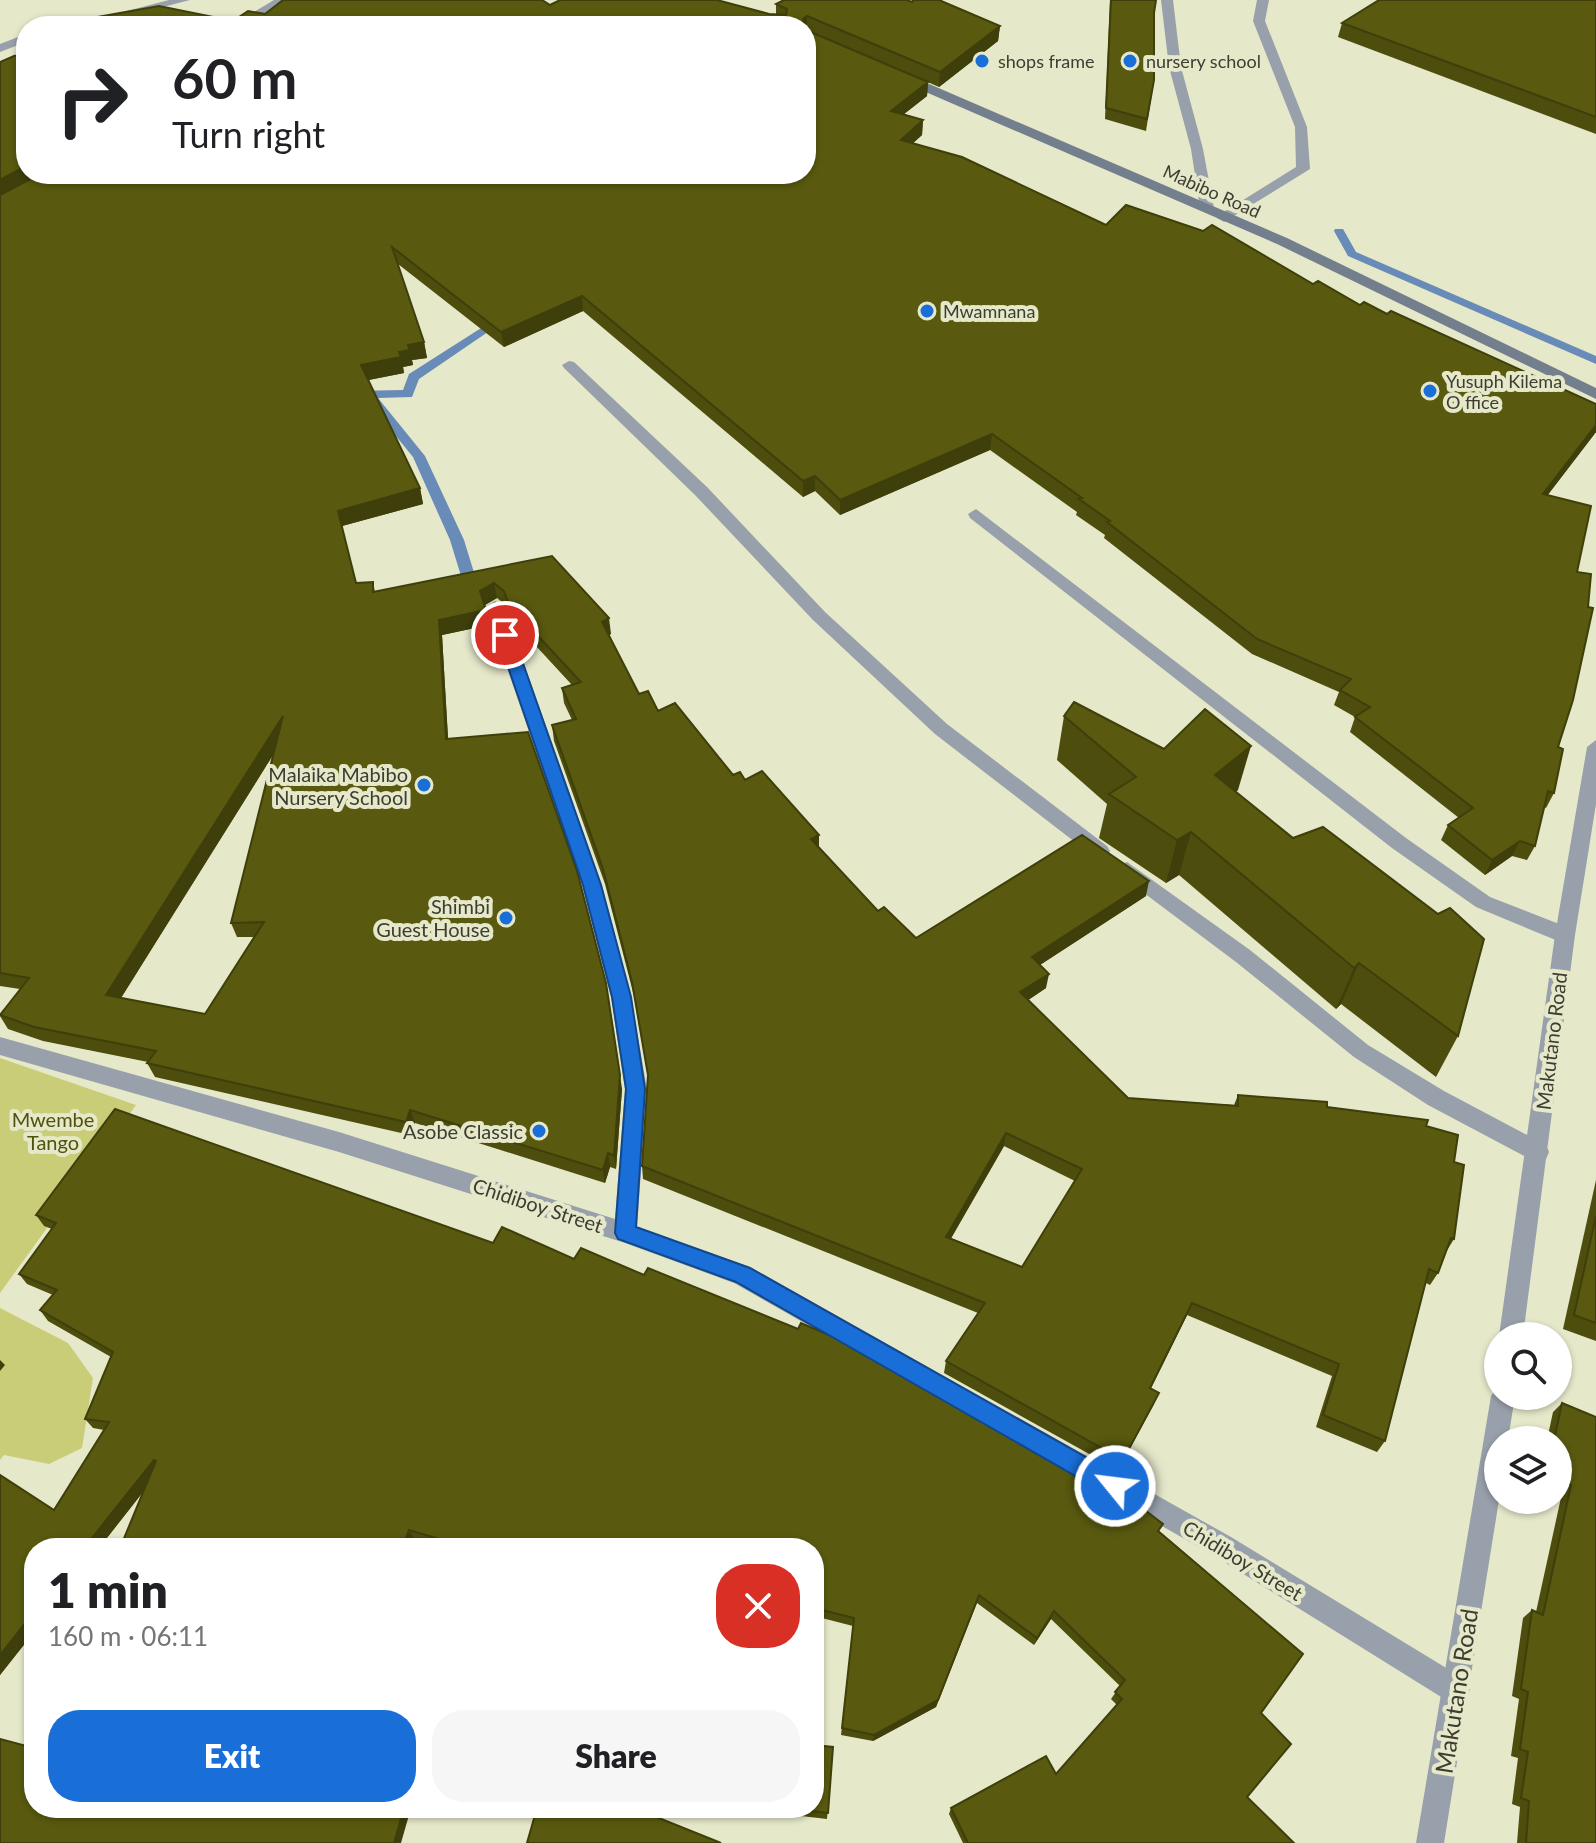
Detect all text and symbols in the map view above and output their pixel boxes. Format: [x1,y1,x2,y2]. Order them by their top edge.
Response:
text: 60 m [172,44,297,111]
icon: right [40,48,144,152]
place label: shops frame [998,50,1095,72]
place label: nursery school [1146,50,1261,72]
marker: shops frame [973,52,991,70]
marker: nursery school [1121,52,1139,70]
text: Turn right [172,112,325,156]
street label: Mabibo Road [1160,160,1264,222]
place label: Mwamnana [943,300,1035,322]
marker: Mwamnana [918,302,936,320]
place label: Yusuph Kilema O ffice [1446,370,1562,413]
marker: Yusuph Kilema O ffice [1421,382,1439,400]
pin [471,601,539,669]
icon: arrive [483,613,527,657]
place label: Malaika Mabibo Nursery School [268,762,408,809]
marker: Malaika Mabibo Nursery School [415,776,433,794]
place label: Shimbi Guest House [376,894,490,941]
marker: Shimbi Guest House [497,909,515,927]
street label: Makutano Road [1531,971,1571,1111]
park label: Mwembe Tango [12,1107,94,1154]
place label: Asobe Classic [403,1119,523,1143]
marker: Asobe Classic [530,1122,548,1140]
street label: Chidiboy Street [470,1173,606,1237]
map controls [1484,1322,1572,1514]
button: search [1484,1322,1572,1410]
button: layers [1484,1426,1572,1514]
position arrow [1073,1444,1157,1528]
street label: Chidiboy Street [1179,1515,1307,1605]
text: 1 min [48,1561,168,1618]
button: close [716,1564,800,1648]
street label: Makutano Road [1429,1607,1483,1775]
text: 160 m · 06:11 [48,1620,208,1652]
button: Exit [48,1710,416,1802]
button: Share [432,1710,800,1802]

